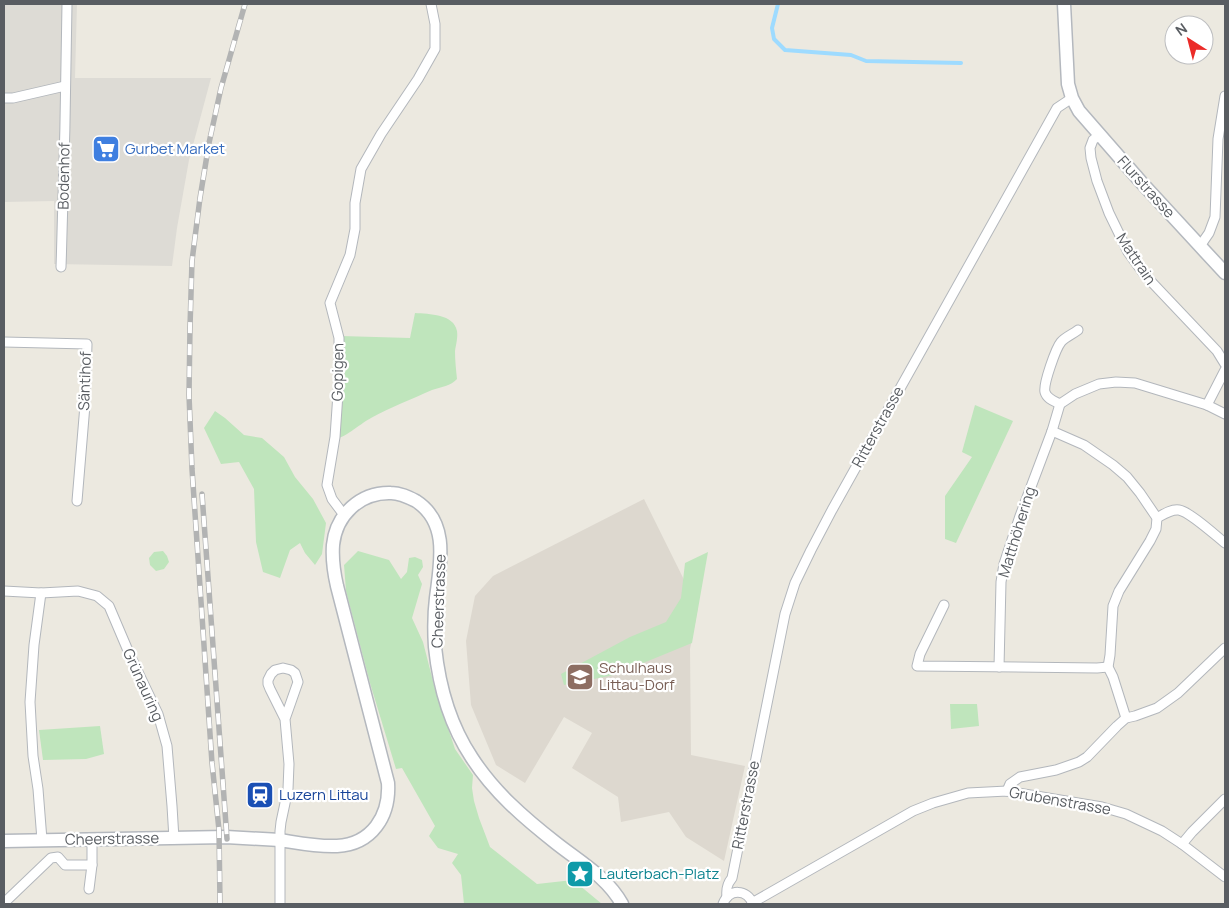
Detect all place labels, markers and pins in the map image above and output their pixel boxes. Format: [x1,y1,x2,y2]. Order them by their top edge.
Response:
supermarket icon: Gurbet Market [91,134,121,164]
place label: Gurbet Market [125,138,225,159]
place label: Schulhaus Littau-Dorf [599,657,675,695]
school or university icon: Schulhaus Littau-Dorf [565,662,595,692]
station icon: Luzern Littau [245,780,275,810]
place label: Luzern Littau [279,784,369,805]
place icon: Lauterbach-Platz [565,859,595,889]
place label: Lauterbach-Platz [599,863,719,884]

